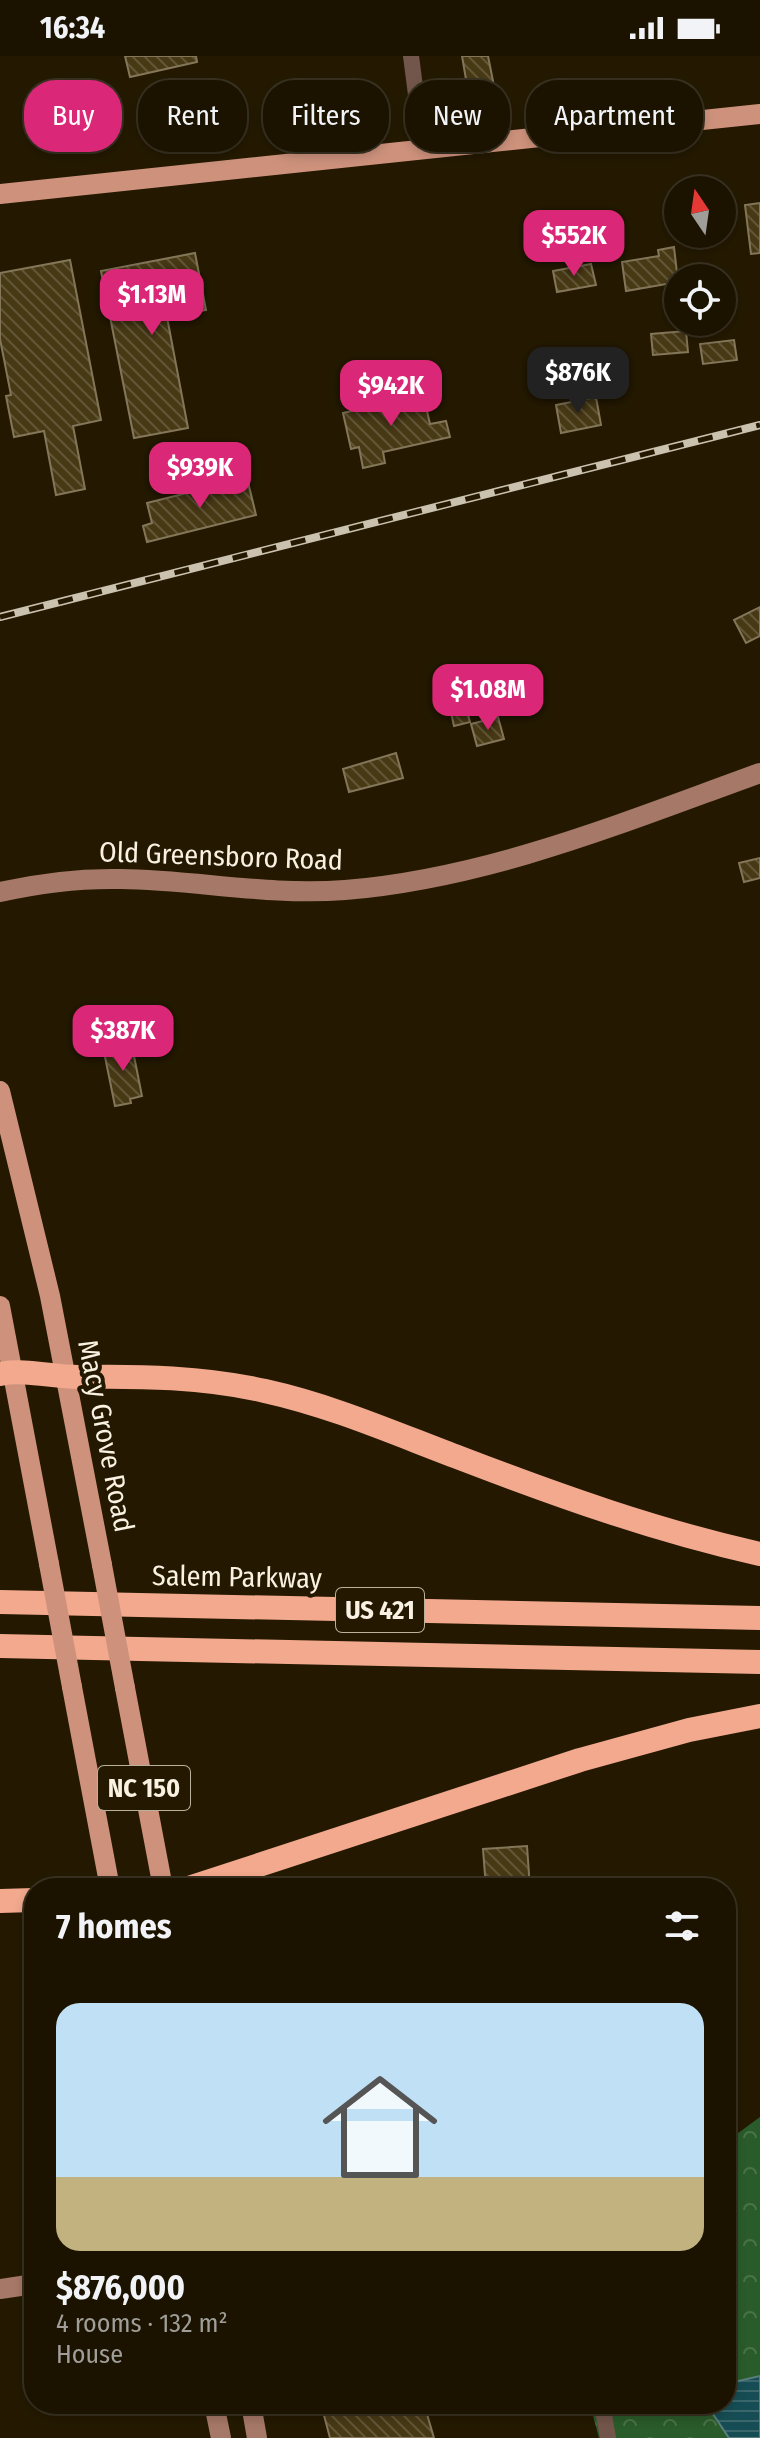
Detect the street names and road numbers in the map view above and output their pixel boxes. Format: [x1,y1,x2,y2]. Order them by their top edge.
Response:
street label: Old Greensboro Road [99,835,343,877]
street label: Macy Grove Road [71,1337,141,1535]
street label: Salem Parkway [152,1559,323,1595]
road number: US 421 [336,1588,424,1632]
road number: NC 150 [98,1766,190,1810]

